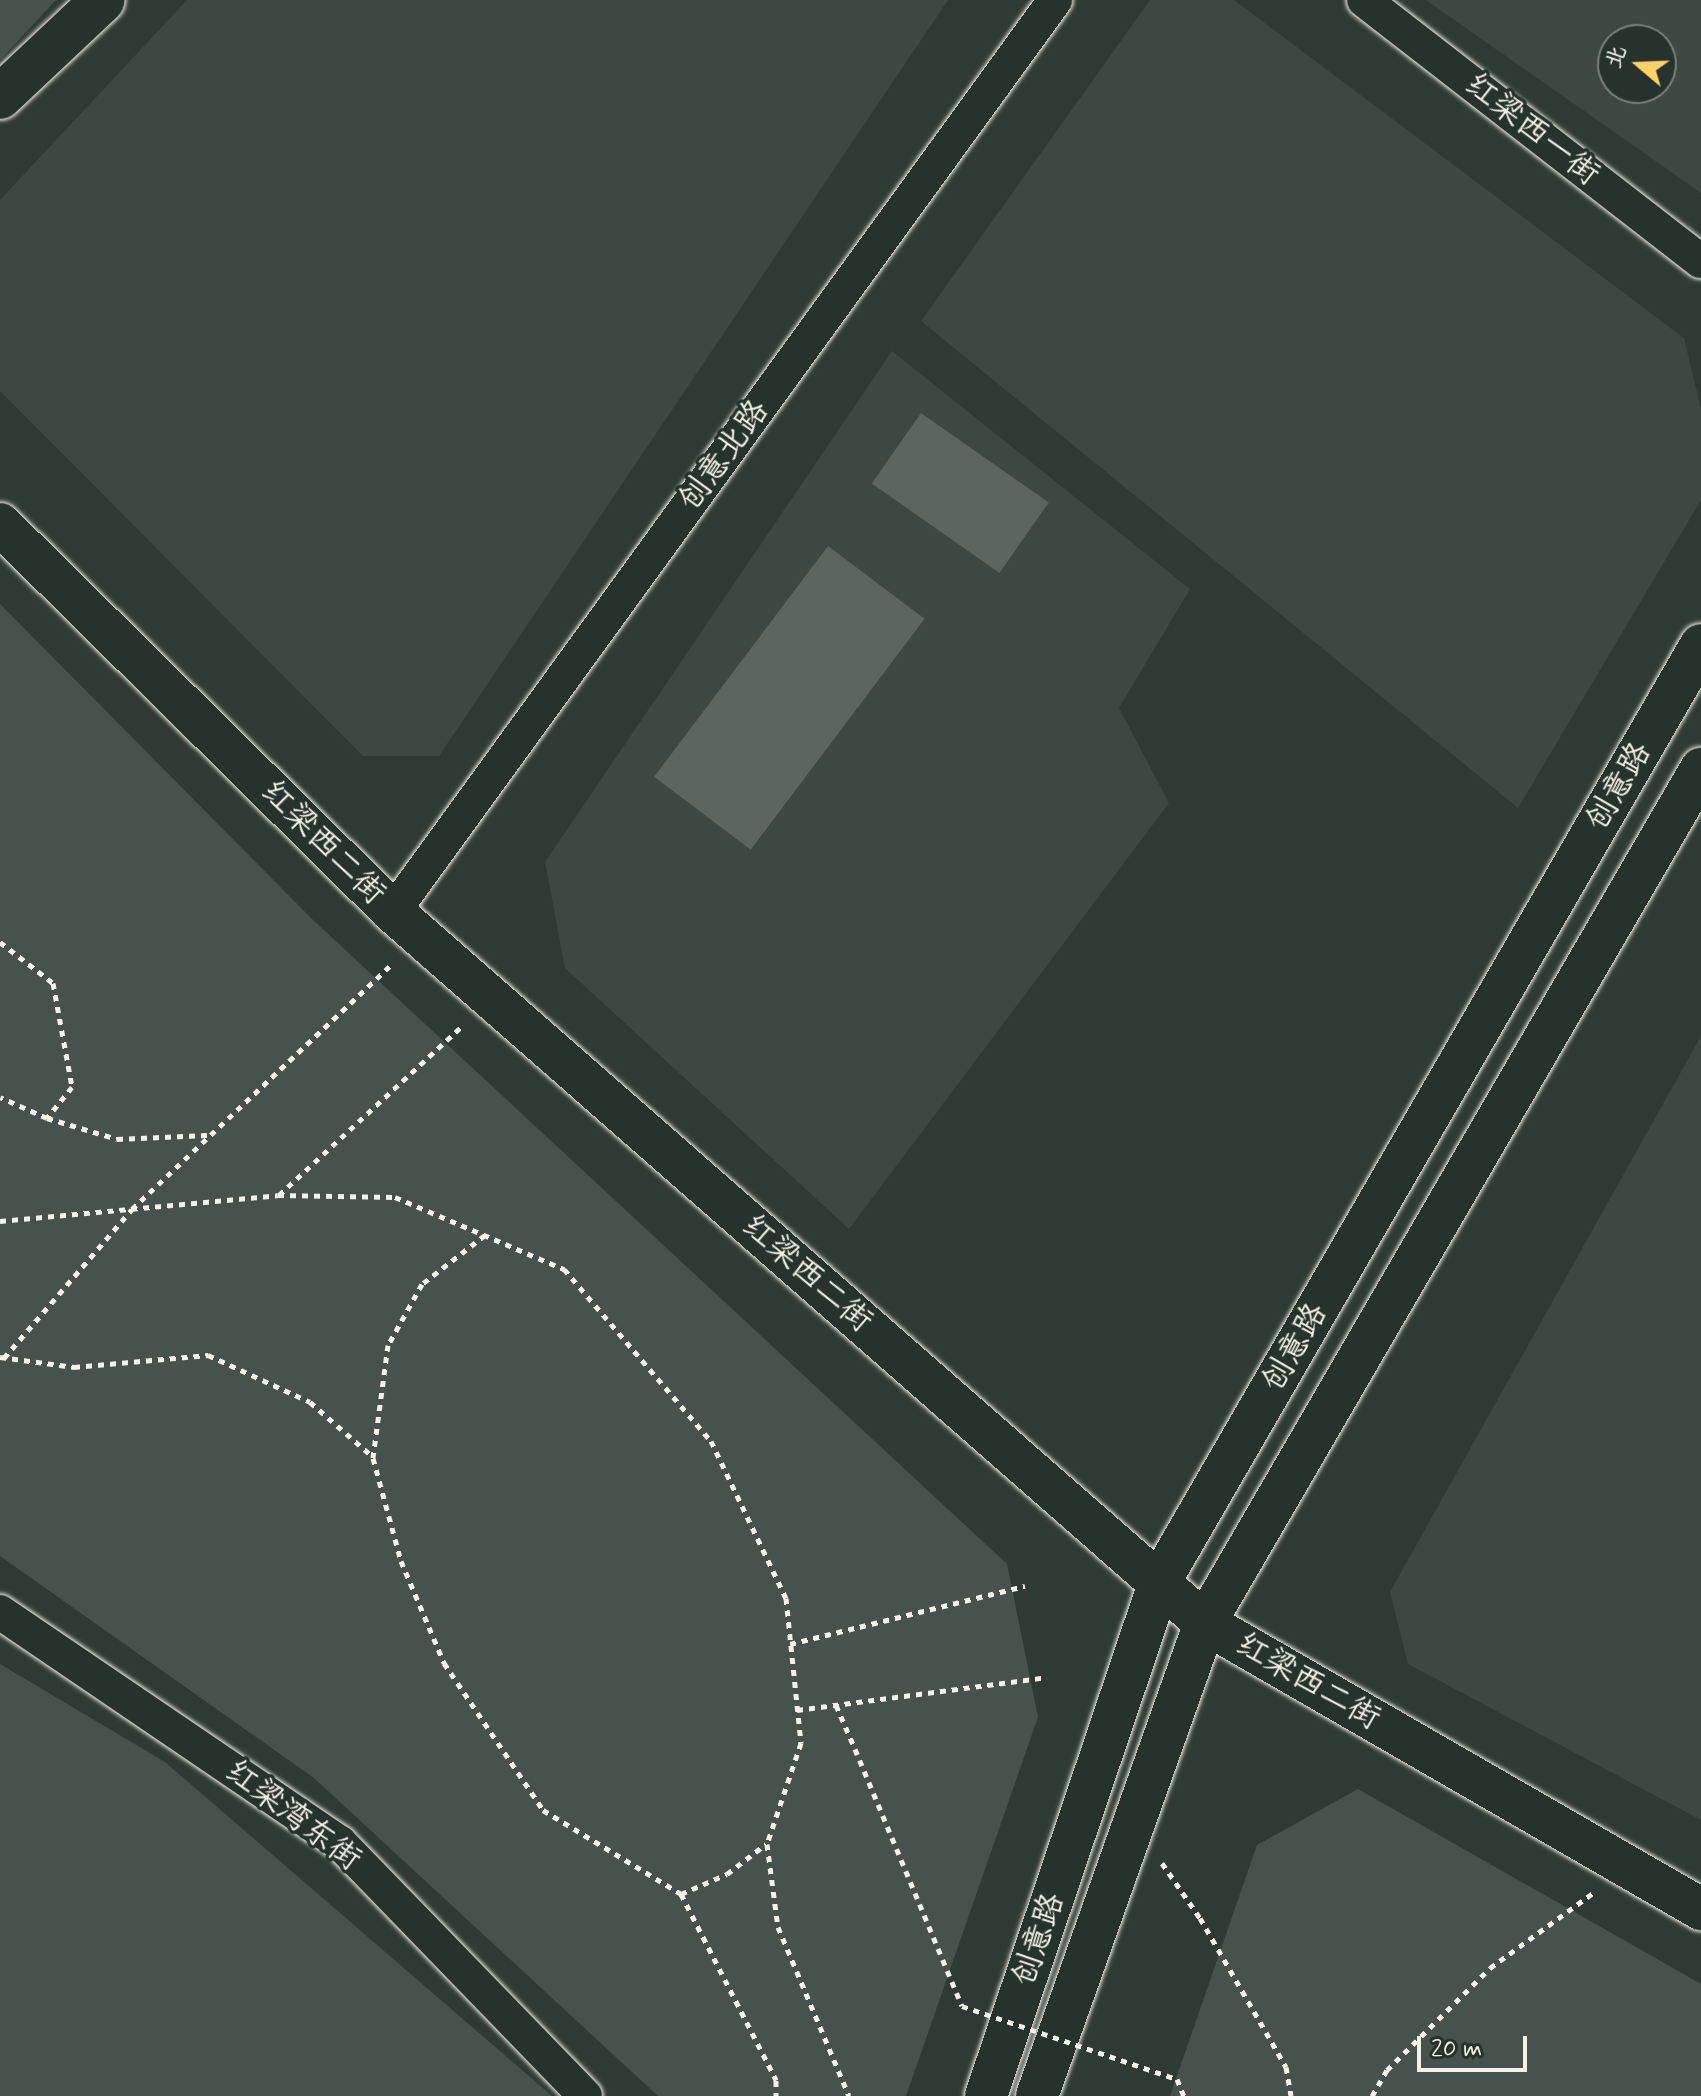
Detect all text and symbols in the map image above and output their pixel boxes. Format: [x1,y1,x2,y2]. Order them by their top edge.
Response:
north arrow [1597,24,1677,104]
text: 北 [1599,42,1633,72]
street label: 红梁西一街 [1457,66,1607,194]
street label: 创意北路 [671,393,777,519]
street label: 创意路 [1578,736,1660,838]
street label: 红梁西二街 [253,773,393,913]
street label: 红梁西二街 [734,1207,880,1341]
street label: 创意路 [1254,1297,1336,1399]
street label: 红梁西二街 [1229,1625,1387,1739]
street label: 红梁湾东街 [218,1753,368,1879]
street label: 创意路 [1005,1888,1073,1992]
scale bar [1421,2020,1531,2070]
text: 20 m [1431,2034,1482,2065]

